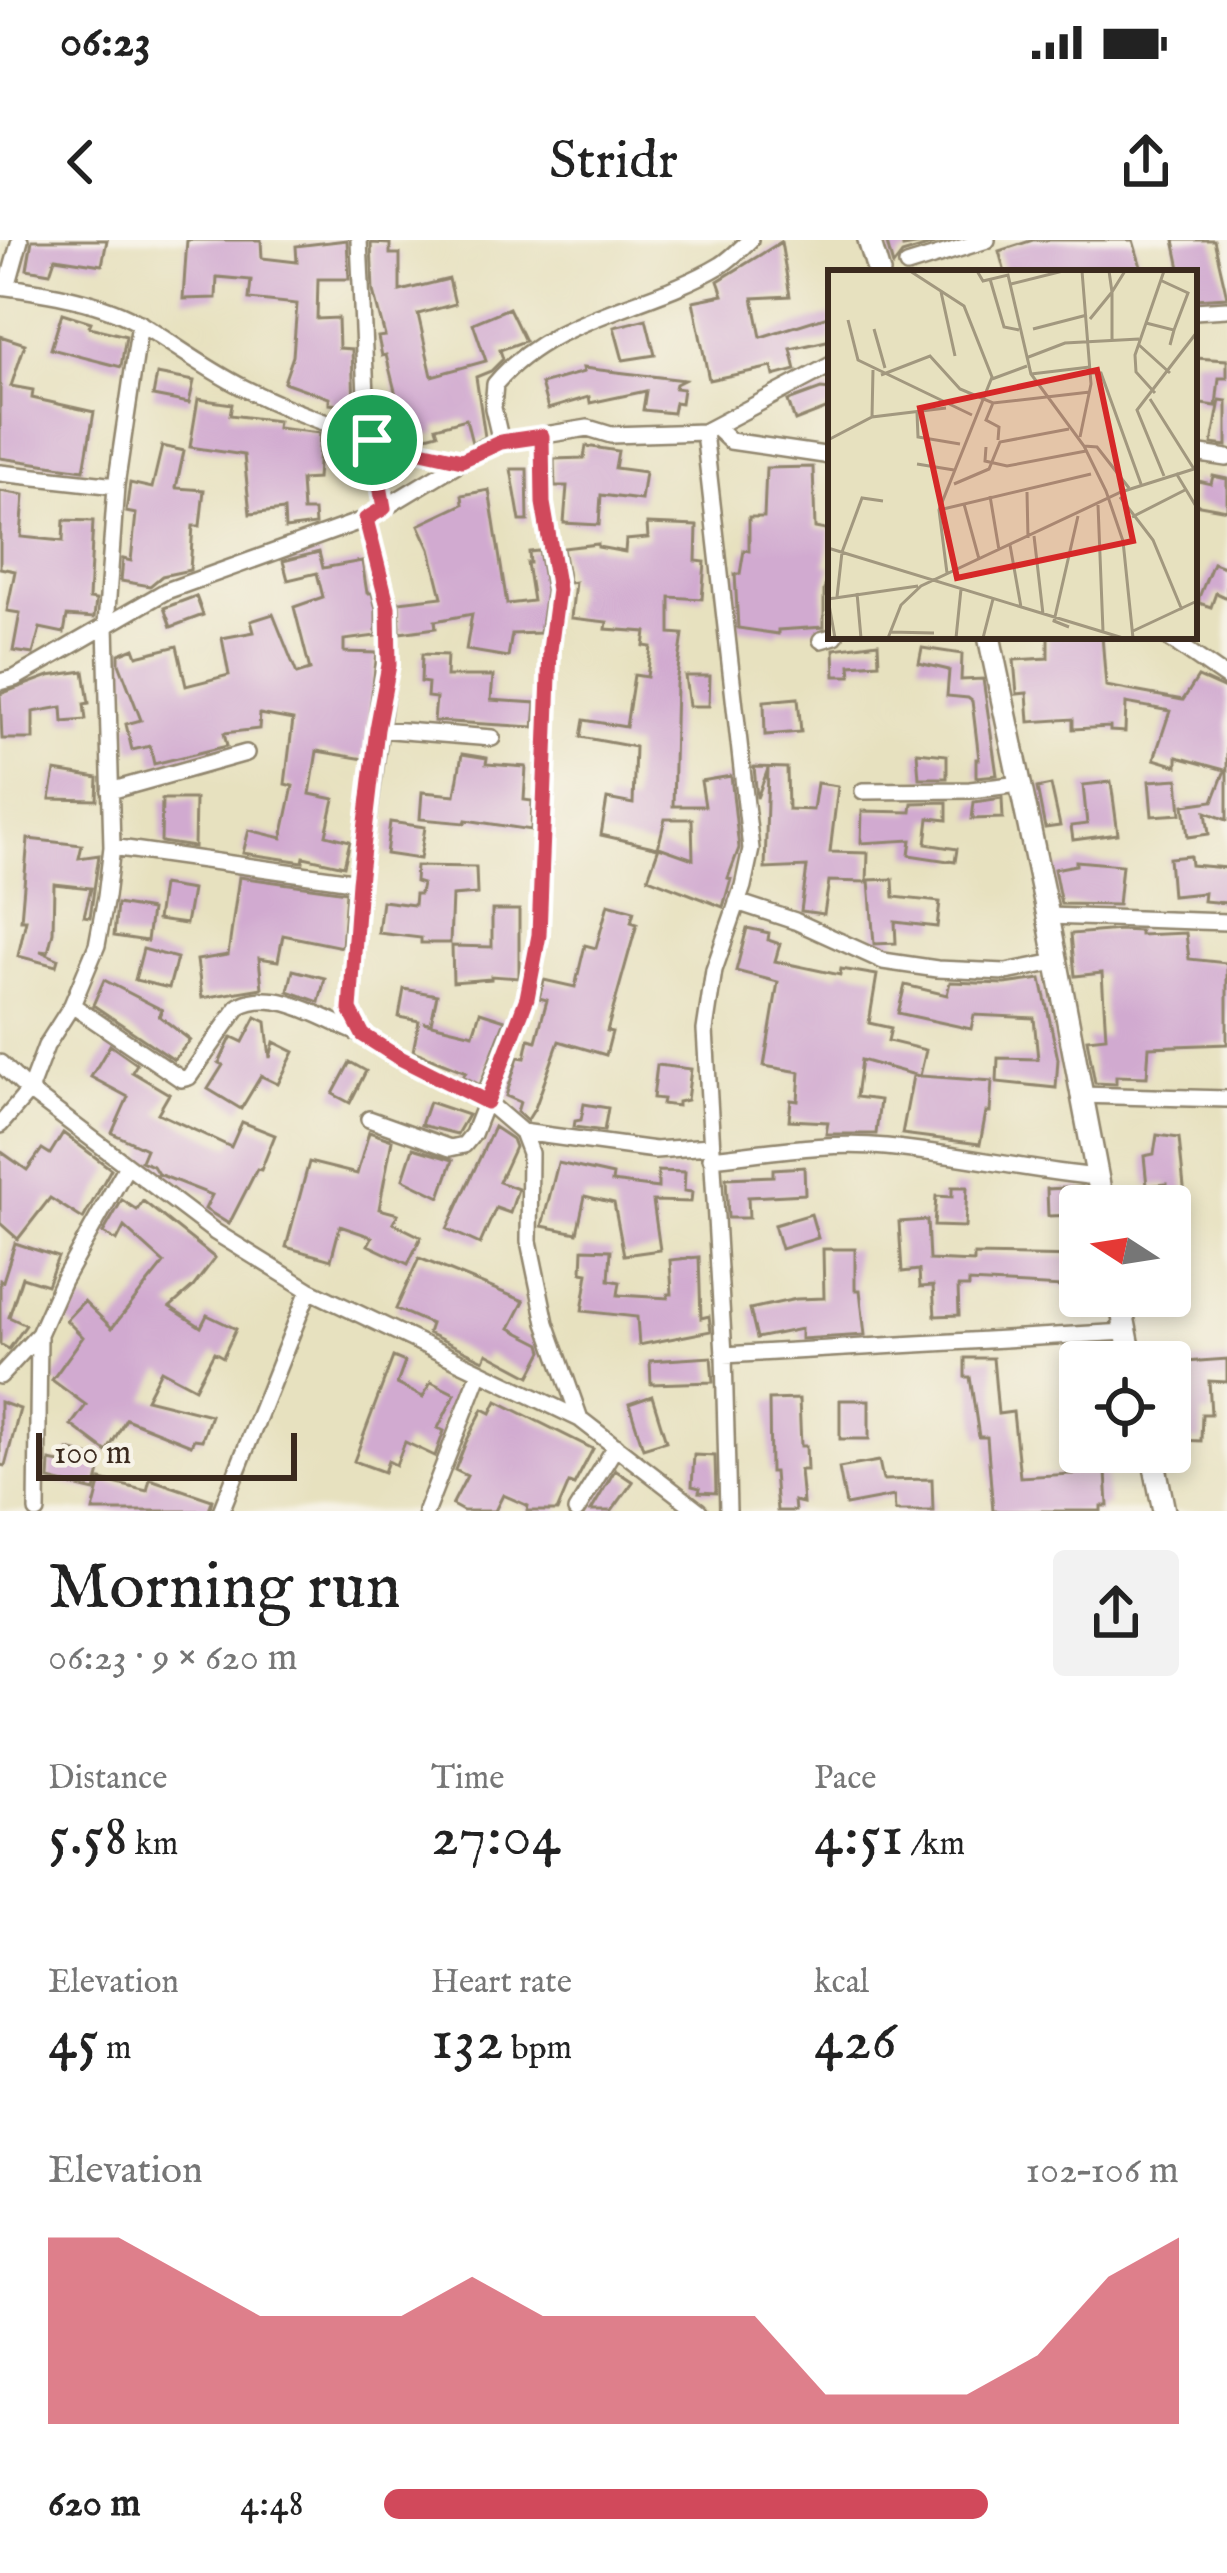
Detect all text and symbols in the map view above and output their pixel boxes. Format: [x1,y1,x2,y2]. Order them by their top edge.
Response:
text: 06:23 [60,14,151,71]
text: Stridr [549,128,678,197]
icon: back [48,129,114,195]
icon: share [1113,129,1179,195]
inset map [828,270,1197,639]
pin [321,389,423,491]
icon: arrive [339,407,405,473]
north arrow [1059,1185,1191,1317]
map controls [1059,1185,1191,1473]
button: locate [1059,1341,1191,1473]
scale bar [36,1427,297,1480]
text: 100 m [54,1433,131,1475]
text: Morning run [48,1547,401,1631]
button: share [1053,1550,1179,1676]
text: 06:23 · 9 × 620 m [48,1634,298,1683]
text: Distance [48,1758,167,1800]
text: Time [431,1758,504,1800]
text: Pace [814,1758,876,1800]
text: 5.58 [48,1800,128,1876]
text: 27:04 [431,1800,561,1876]
text: 4:51 [814,1800,903,1876]
text: km [128,1824,178,1866]
text: /km [903,1824,965,1866]
text: Elevation [48,1962,179,2004]
text: Heart rate [431,1962,572,2004]
text: kcal [814,1962,869,2004]
text: 45 [48,2004,99,2080]
text: 132 [431,2004,504,2080]
text: 426 [814,2004,897,2080]
text: m [99,2028,132,2070]
text: bpm [504,2028,572,2070]
text: Elevation [48,2147,203,2196]
text: 102–106 m [1026,2147,1179,2196]
text: 620 m [48,2480,141,2529]
text: 4:48 [240,2480,304,2529]

